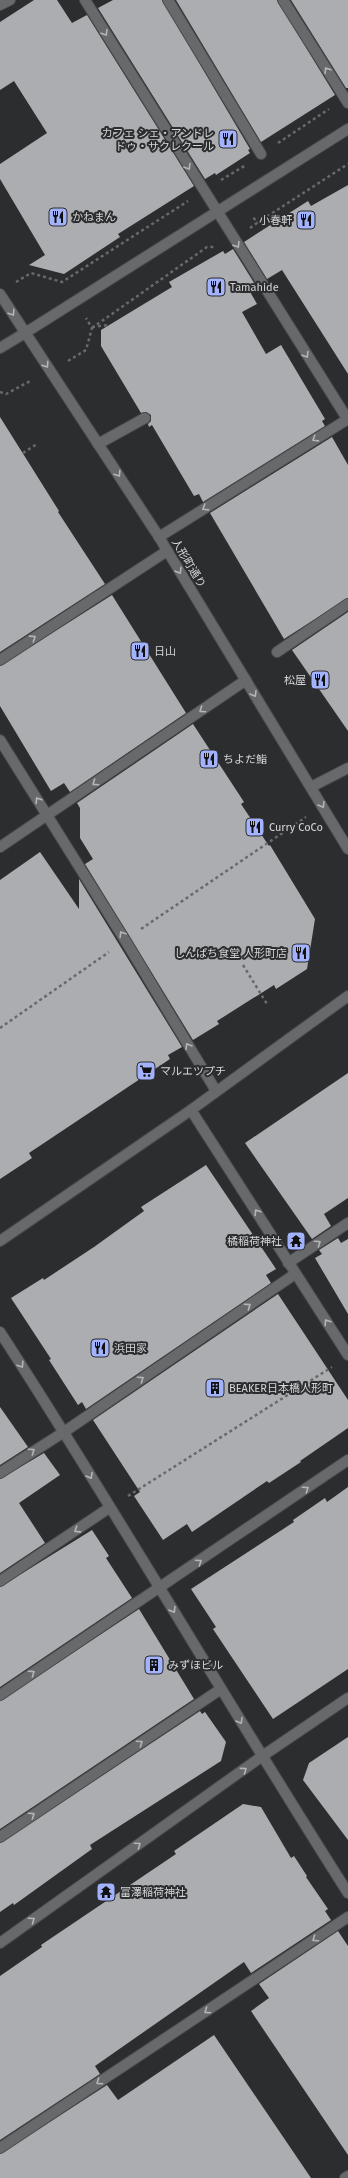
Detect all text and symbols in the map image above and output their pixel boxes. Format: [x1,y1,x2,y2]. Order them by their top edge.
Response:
one-way arrow [101,29,108,36]
one-way arrow [325,67,332,74]
place label: カフェ シェ・アンドレ ドゥ・サクレクール [102,127,214,153]
restaurant icon: カフェ シェ・アンドレ ドゥ・サクレクール [217,128,239,150]
one-way arrow [184,163,191,170]
restaurant icon: かねまん [47,206,69,228]
restaurant icon: 小春軒 [295,209,317,231]
place label: かねまん [72,211,116,224]
place label: 小春軒 [259,214,293,227]
one-way arrow [232,241,240,248]
restaurant icon: Tamahide [205,276,227,298]
place label: Tamahide [230,281,279,294]
one-way arrow [8,309,15,316]
one-way arrow [302,351,309,358]
one-way arrow [42,361,49,368]
one-way arrow [312,435,319,442]
one-way arrow [113,470,120,477]
one-way arrow [202,504,209,511]
street label: 人形町通り [169,536,208,590]
one-way arrow [175,567,182,574]
one-way arrow [29,635,36,643]
restaurant icon: 日山 [129,640,151,662]
place label: 日山 [154,645,176,658]
restaurant icon: 松屋 [309,669,331,691]
place label: 松屋 [284,674,306,687]
one-way arrow [249,690,257,697]
one-way arrow [199,705,206,713]
restaurant icon: ちよだ鮨 [198,748,220,770]
place label: ちよだ鮨 [223,753,267,766]
one-way arrow [92,778,99,785]
one-way arrow [35,797,43,804]
one-way arrow [317,801,324,808]
restaurant icon: Curry CoCo [244,816,266,838]
place label: Curry CoCo [269,821,323,834]
one-way arrow [119,931,126,938]
restaurant icon: しんぱち食堂 人形町店 [290,942,312,964]
place label: しんぱち食堂 人形町店 [174,947,287,960]
one-way arrow [185,1043,192,1050]
supermarket icon: マルエツプチ [135,1060,157,1082]
place label: マルエツプチ [160,1065,226,1078]
one-way arrow [255,1210,262,1217]
temple icon: 橘稲荷神社 [285,1230,307,1252]
place label: 橘稲荷神社 [227,1235,282,1248]
one-way arrow [314,1240,321,1248]
one-way arrow [244,1303,251,1311]
one-way arrow [324,1319,331,1326]
restaurant icon: 浜田家 [89,1337,111,1359]
place label: 浜田家 [114,1342,147,1355]
one-way arrow [16,1361,24,1368]
one-way arrow [137,1376,144,1384]
building icon: BEAKER日本橋人形町 [204,1377,226,1399]
place label: BEAKER日本橋人形町 [229,1382,333,1395]
one-way arrow [28,1449,35,1456]
one-way arrow [85,1472,92,1479]
one-way arrow [302,1486,309,1494]
one-way arrow [74,1525,81,1532]
one-way arrow [194,1560,201,1567]
one-way arrow [168,1606,175,1613]
building icon: みずほビル [143,1654,165,1676]
place label: みずほビル [168,1659,223,1672]
one-way arrow [28,1671,35,1678]
one-way arrow [235,1717,242,1724]
one-way arrow [136,1740,143,1748]
one-way arrow [239,1768,246,1775]
one-way arrow [28,1813,35,1820]
one-way arrow [133,1843,140,1850]
temple icon: 富澤稲荷神社 [95,1881,117,1903]
place label: 富澤稲荷神社 [120,1886,186,1899]
one-way arrow [28,1917,35,1925]
one-way arrow [313,1934,320,1941]
one-way arrow [204,2006,211,2013]
one-way arrow [96,2077,103,2085]

